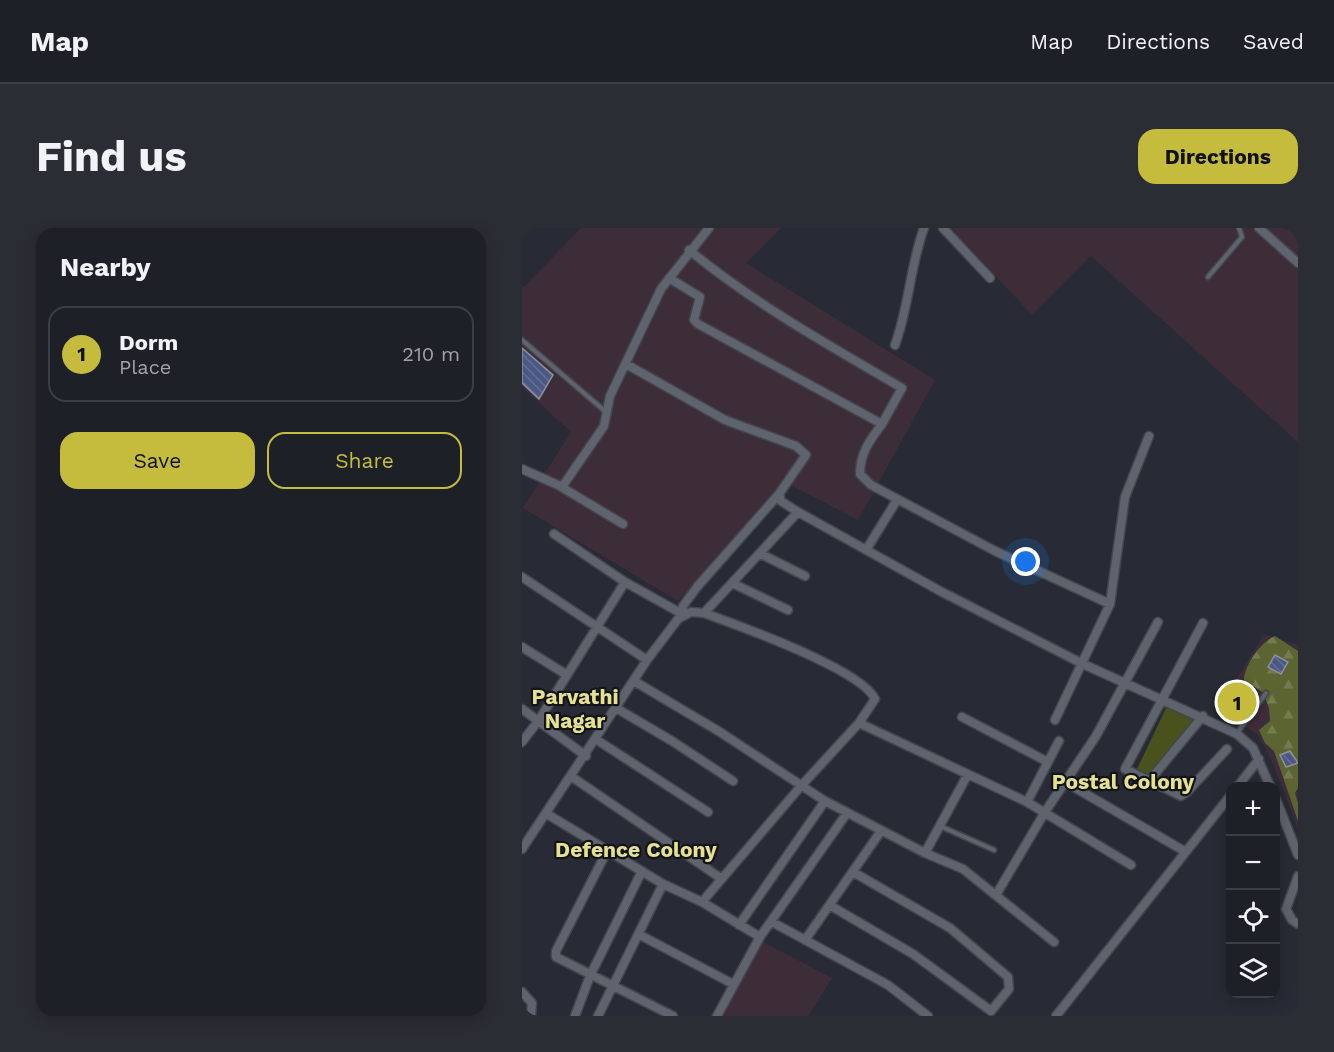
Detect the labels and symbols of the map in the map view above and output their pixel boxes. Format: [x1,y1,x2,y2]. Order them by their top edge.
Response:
your location [1011,547,1040,576]
pin: 1 [1218,680,1256,724]
district label: Parvathi Nagar [531,684,619,733]
district label: Postal Colony [1052,769,1194,794]
district label: Defence Colony [555,837,717,862]

